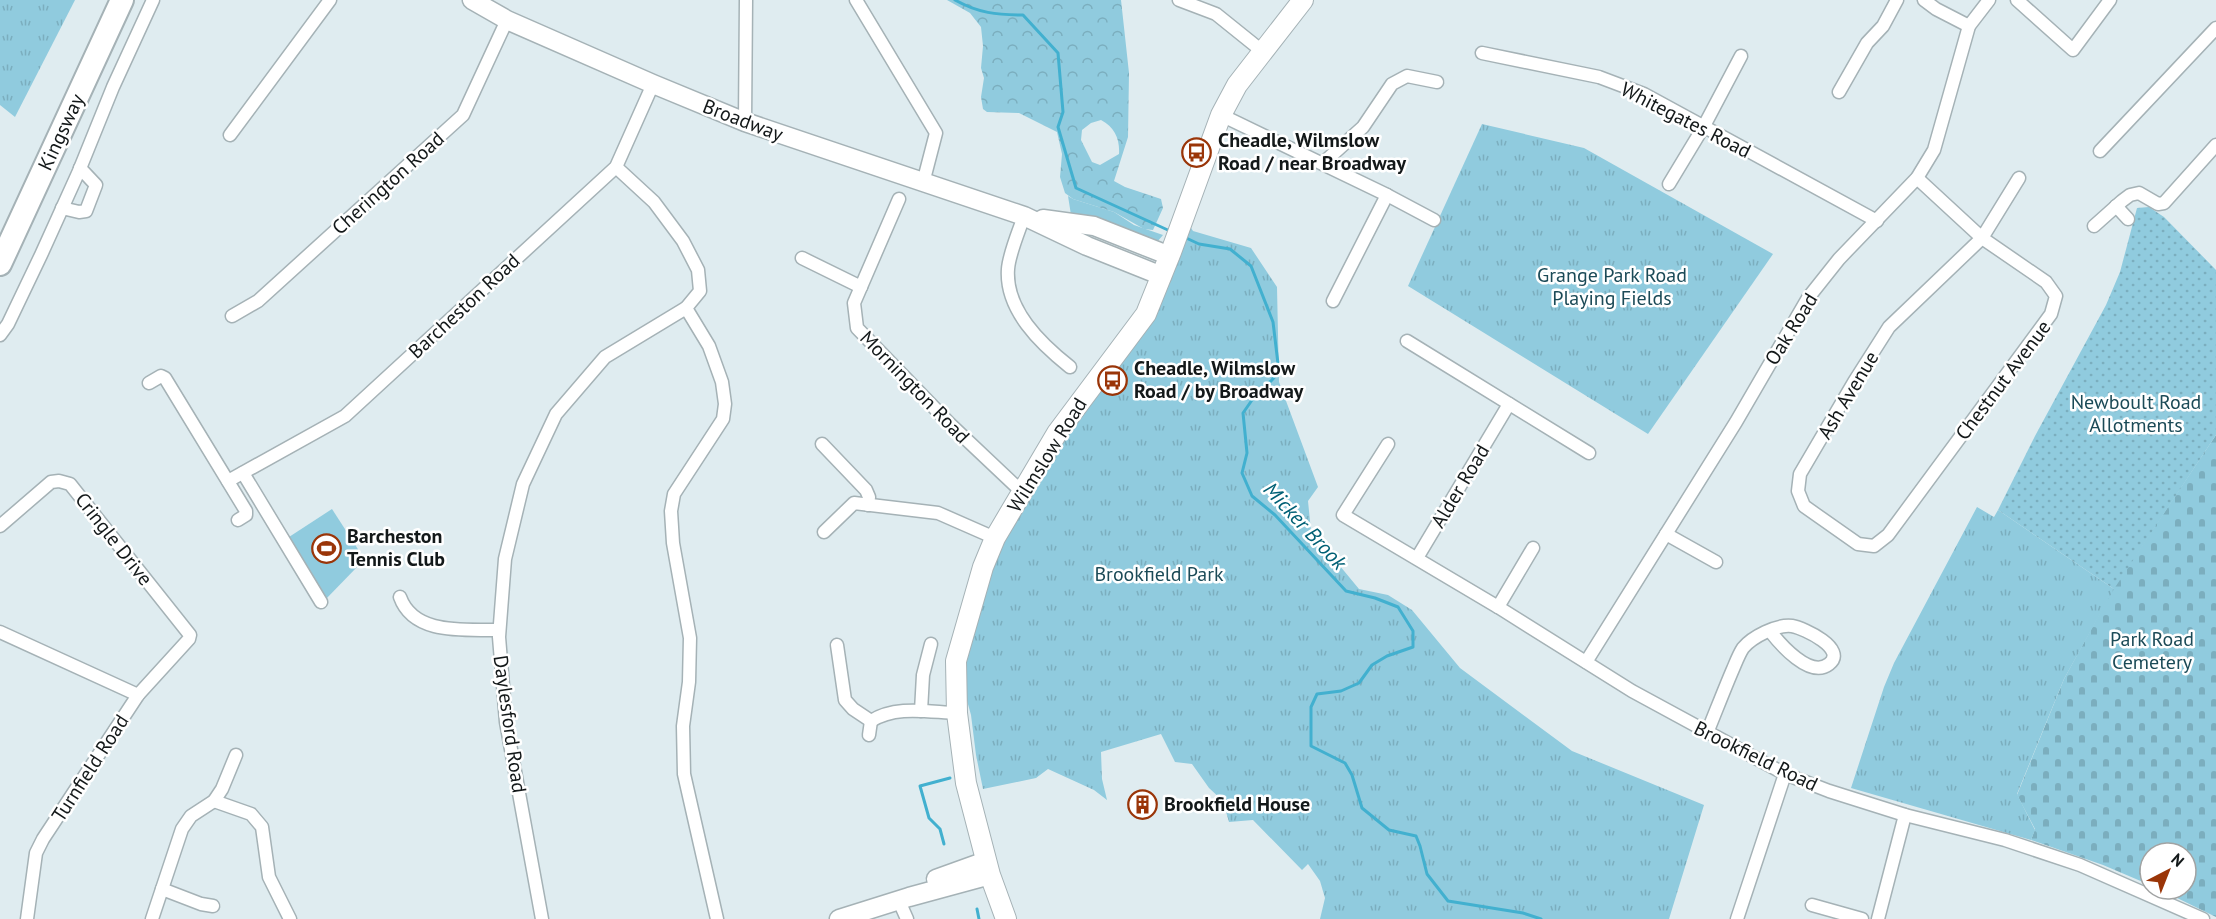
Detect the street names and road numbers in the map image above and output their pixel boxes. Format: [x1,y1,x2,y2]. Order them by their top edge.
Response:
street label: Whitegates Road [1616,76,1756,164]
street label: Kingsway [32,89,90,174]
street label: Broadway [699,93,787,147]
street label: Cherington Road [326,126,450,240]
street label: Barcheston Road [403,248,525,364]
street label: Oak Road [1759,288,1823,370]
street label: Chestnut Avenue [1949,315,2057,445]
street label: Mornington Road [855,325,975,449]
street label: Ash Avenue [1812,346,1884,444]
street label: Wilmslow Road [1001,393,1093,517]
street label: Alder Road [1425,439,1495,533]
street label: Cringle Drive [70,487,158,591]
street label: Daylesford Road [487,653,533,795]
street label: Turnfield Road [46,709,134,827]
street label: Brookfield Road [1690,715,1822,797]

